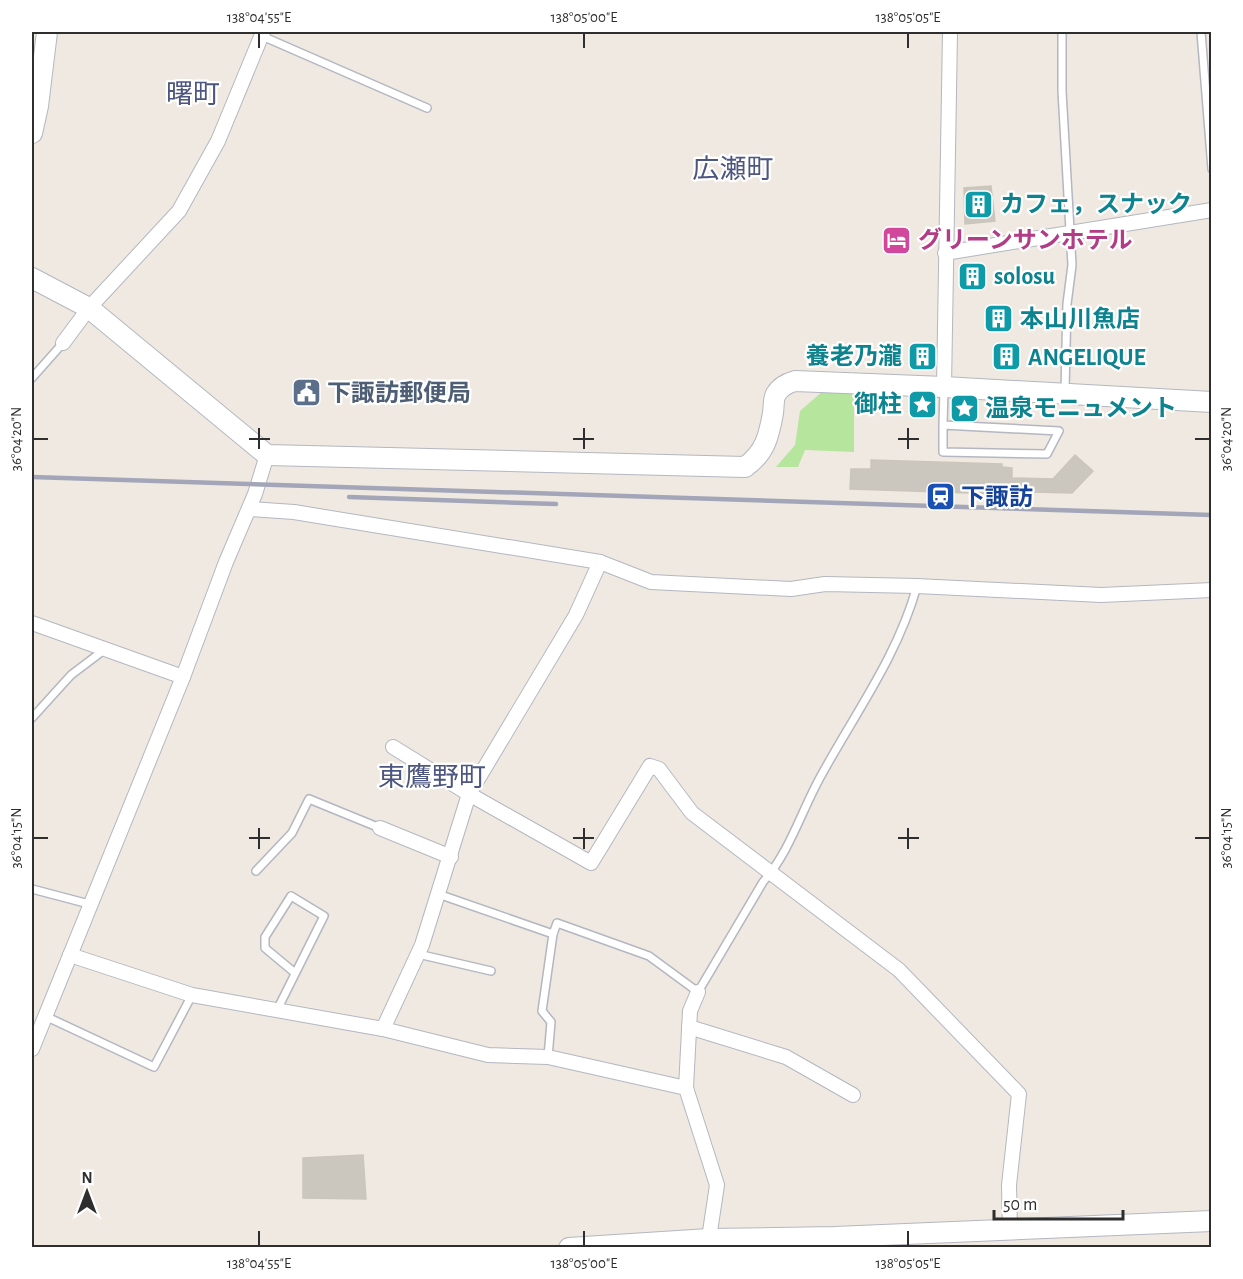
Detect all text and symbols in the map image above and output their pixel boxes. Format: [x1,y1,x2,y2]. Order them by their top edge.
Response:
text: 138°04'55"E [227,10,291,25]
text: 138°05'00"E [551,10,617,25]
text: 138°05'05"E [875,10,941,25]
district label: 曙町 [166,81,220,108]
district label: 広瀬町 [693,155,774,183]
building icon: カフェ，スナック [963,188,995,220]
place label: カフェ，スナック [1000,192,1192,217]
hotel icon: グリーンサンホテル [881,224,913,256]
place label: グリーンサンホテル [918,227,1133,253]
building icon: solosu [957,260,989,292]
place label: solosu [994,265,1055,289]
building icon: 本山川魚店 [983,303,1015,335]
place label: 本山川魚店 [1020,306,1140,332]
building icon: 養老乃瀧 [907,340,939,372]
building icon: ANGELIQUE [991,341,1023,373]
place label: 養老乃瀧 [806,343,902,369]
place label: ANGELIQUE [1028,346,1146,370]
public building icon: 下諏訪郵便局 [290,377,322,409]
place label: 下諏訪郵便局 [327,380,471,406]
place icon: 御柱 [907,388,939,420]
place label: 御柱 [854,391,902,417]
place icon: 温泉モニュメント [948,392,980,424]
place label: 温泉モニュメント [985,395,1177,421]
text: 36°04'20"N [9,407,24,471]
text: 36°04'20"N [1219,407,1234,471]
station icon: 下諏訪 [924,481,956,513]
place label: 下諏訪 [961,484,1033,510]
district label: 東鷹野町 [378,763,486,791]
text: 36°04'15"N [9,807,24,869]
text: 36°04'15"N [1219,807,1234,869]
north arrow [57,1162,117,1222]
text: N [81,1170,93,1186]
scale bar [994,1183,1123,1221]
text: 50 m [1003,1196,1037,1214]
text: 138°04'55"E [227,1256,291,1271]
text: 138°05'00"E [551,1256,617,1271]
text: 138°05'05"E [875,1256,941,1271]

